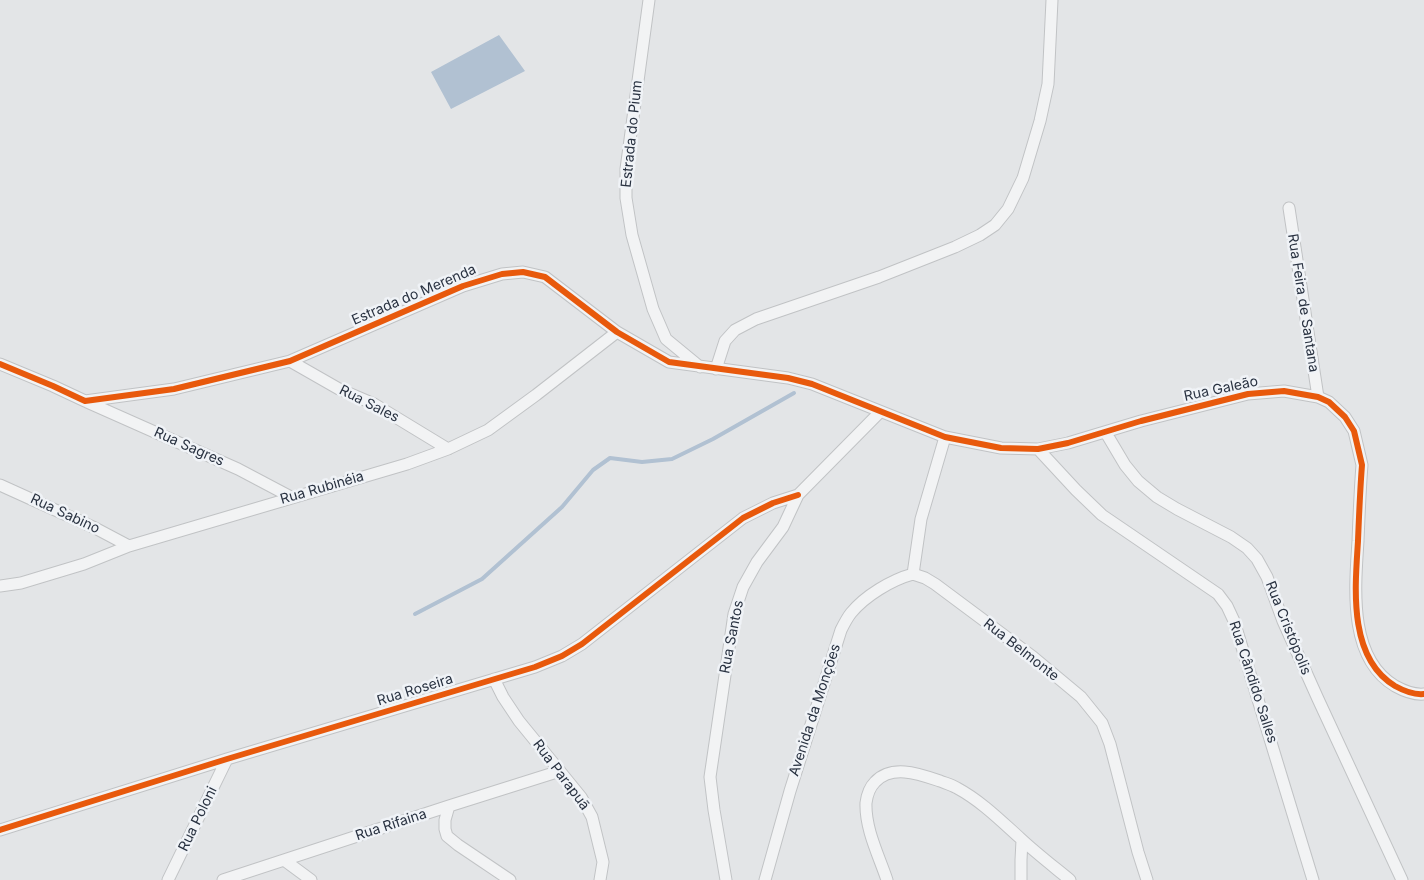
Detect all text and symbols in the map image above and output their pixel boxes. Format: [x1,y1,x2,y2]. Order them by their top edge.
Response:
street label: Estrada do Pium [618,80,646,188]
street label: Rua Feira de Santana [1284,233,1322,373]
street label: Estrada do Merenda [349,261,479,329]
street label: Rua Galeão [1182,373,1260,405]
street label: Rua Sales [336,382,402,426]
street label: Rua Sagres [151,424,227,470]
street label: Rua Rubinéia [278,468,366,508]
street label: Rua Sabino [28,491,102,537]
street label: Rua Cristópolis [1262,579,1314,677]
street label: Rua Santos [717,599,747,675]
street label: Rua Belmonte [980,615,1062,685]
street label: Rua Cândido Salles [1225,619,1281,745]
street label: Avenida da Monções [786,642,844,778]
street label: Rua Roseira [375,671,455,709]
street label: Rua Parapuã [529,737,593,813]
street label: Rua Poloni [175,784,221,854]
street label: Rua Rifaina [353,806,429,844]

